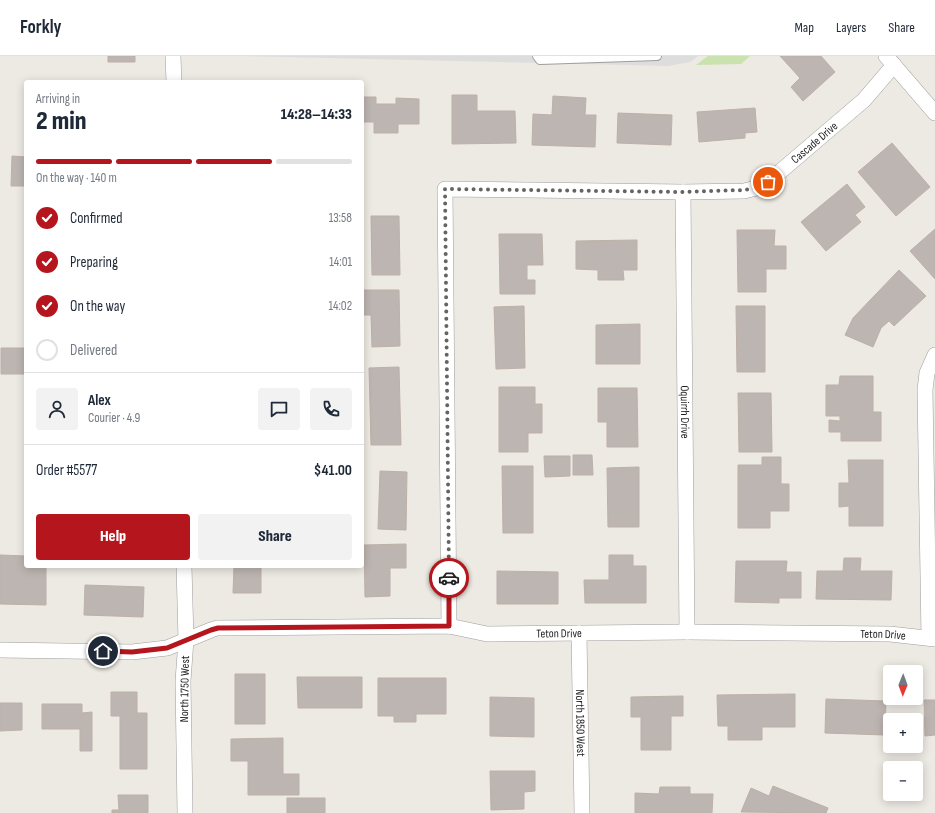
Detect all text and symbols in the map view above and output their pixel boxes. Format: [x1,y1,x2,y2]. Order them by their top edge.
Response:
text: Forkly [20,16,61,39]
text: Map [794,19,814,36]
text: Layers [836,19,866,36]
text: Share [888,19,915,36]
text: Arriving in [36,91,80,107]
text: 14:28–14:33 [281,105,352,124]
text: 2 min [36,106,86,137]
street label: Cascade Drive [788,118,841,167]
pin [751,165,785,199]
text: On the way · 140 m [36,170,117,186]
icon: bag [757,171,779,193]
icon: check [36,207,58,229]
text: Confirmed [70,209,123,228]
text: 13:58 [329,210,352,226]
icon: check [36,251,58,273]
text: Preparing [70,253,118,272]
text: 14:01 [329,254,352,270]
icon: check [36,295,58,317]
text: On the way [70,297,125,316]
text: 14:02 [328,298,352,314]
text: Delivered [70,341,117,360]
street label: Oquirrh Drive [677,385,693,439]
button: person [36,388,78,430]
button: chat [258,388,300,430]
button: phone [310,388,352,430]
text: Alex [88,391,111,410]
text: Courier · 4.9 [88,410,140,426]
text: Order #5577 [36,461,97,480]
text: $41.00 [314,461,352,480]
button: Help [36,514,190,560]
button: Share [198,514,352,560]
courier [429,558,469,598]
icon: car [438,567,460,589]
street label: Teton Drive [536,626,582,641]
street label: Teton Drive [860,626,907,643]
pin [86,634,120,668]
icon: home [92,640,114,662]
street label: North 1750 West [177,655,193,723]
north arrow [883,665,923,705]
map controls [883,665,923,801]
street label: North 1850 West [572,689,589,757]
button: + [883,713,923,753]
button: − [883,761,923,801]

